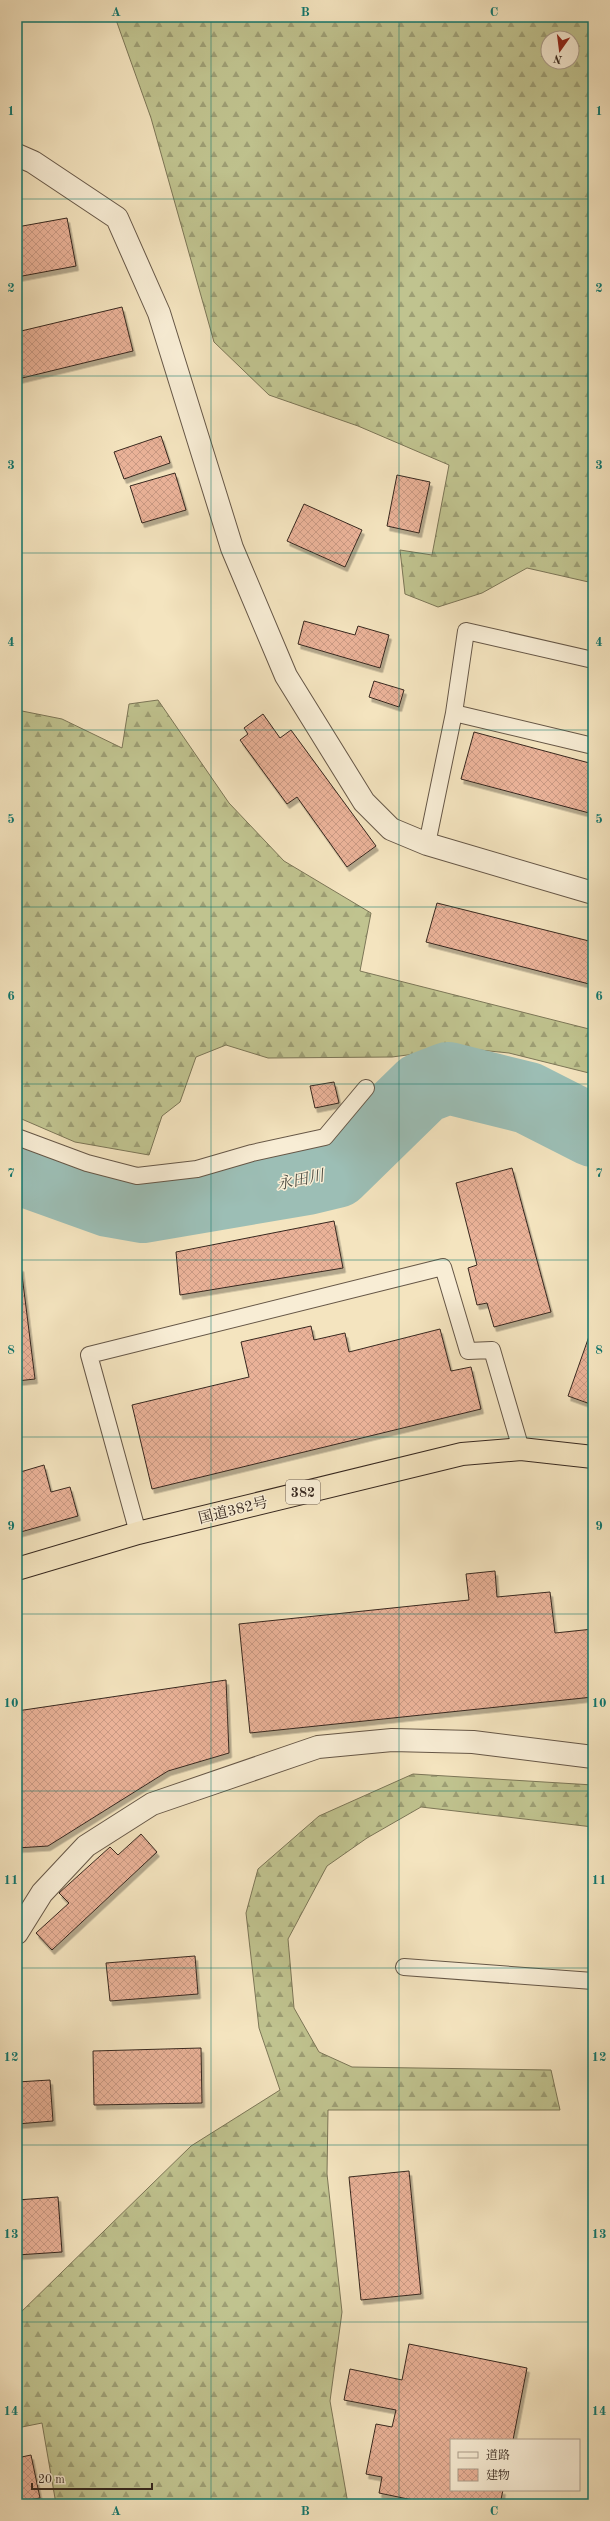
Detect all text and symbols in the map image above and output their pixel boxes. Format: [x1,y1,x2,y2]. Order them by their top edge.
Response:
text: A [111,6,121,19]
text: B [300,6,310,19]
text: C [490,6,498,19]
north arrow [540,30,580,70]
text: N [552,52,563,65]
text: 1 [7,105,15,118]
text: 1 [595,105,603,118]
text: 2 [7,282,15,295]
text: 2 [595,282,603,295]
text: 3 [7,459,15,472]
text: 3 [595,459,603,472]
text: 4 [7,636,15,649]
text: 4 [595,636,603,649]
text: 5 [7,813,15,826]
text: 5 [595,813,603,826]
text: 6 [7,990,15,1003]
text: 6 [595,990,603,1003]
water label: 永田川 [275,1166,327,1193]
text: 7 [7,1167,15,1180]
text: 7 [595,1167,603,1180]
text: 8 [7,1344,15,1357]
text: 8 [595,1344,603,1357]
road number: 382 [286,1480,320,1504]
street label: 国道382号 [197,1494,270,1527]
text: 9 [7,1520,15,1533]
text: 9 [595,1520,603,1533]
text: 10 [3,1697,19,1710]
text: 10 [591,1697,607,1710]
text: 11 [3,1874,19,1887]
text: 11 [591,1874,607,1887]
text: 12 [3,2051,19,2064]
text: 12 [591,2051,607,2064]
text: 13 [3,2228,19,2241]
text: 13 [591,2228,607,2241]
text: 14 [3,2405,19,2418]
text: 14 [591,2405,607,2418]
legend [450,2439,580,2491]
text: 道路 [486,2448,510,2462]
scale bar [32,2465,152,2491]
text: 建物 [486,2468,510,2482]
text: 20 m [38,2474,65,2486]
text: A [111,2505,121,2518]
text: B [300,2505,310,2518]
text: C [490,2505,498,2518]

